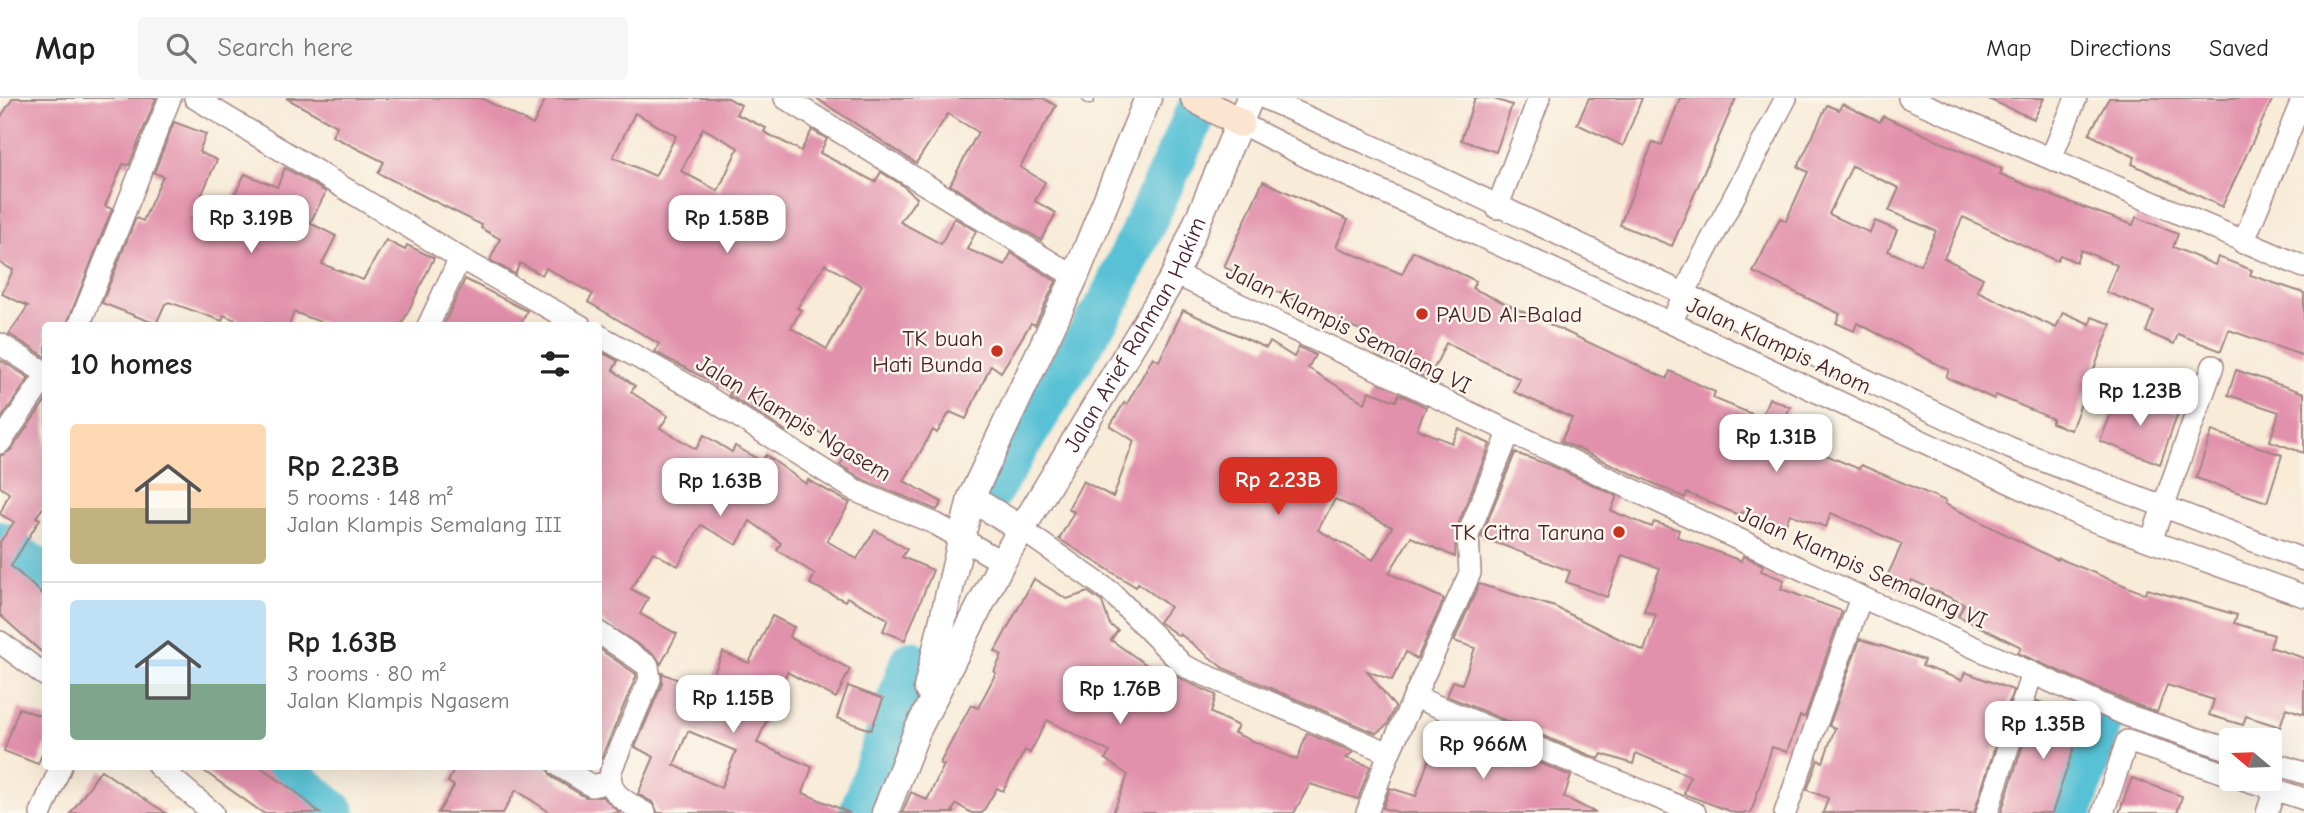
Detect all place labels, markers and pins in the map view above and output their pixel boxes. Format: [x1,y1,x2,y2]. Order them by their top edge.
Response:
pin: Rp 3.19B [179,195,323,255]
pin: Rp 1.58B [655,195,799,255]
place label: PAUD Al-Balad [1436,301,1582,328]
marker: PAUD Al-Balad [1414,306,1430,322]
place label: TK buah Hati Bunda [872,325,983,378]
marker: TK buah Hati Bunda [989,343,1005,359]
pin: Rp 1.23B [2068,368,2212,428]
pin: Rp 1.31B [1704,414,1848,474]
pin: Rp 1.63B [648,458,792,518]
pin: Rp 2.23B [1206,458,1350,517]
place label: TK Citra Taruna [1451,519,1605,546]
marker: TK Citra Taruna [1611,524,1627,540]
pin: Rp 1.76B [1048,666,1192,726]
pin: Rp 1.15B [661,676,805,735]
pin: Rp 1.35B [1971,702,2115,761]
pin: Rp 966M [1418,722,1548,781]

